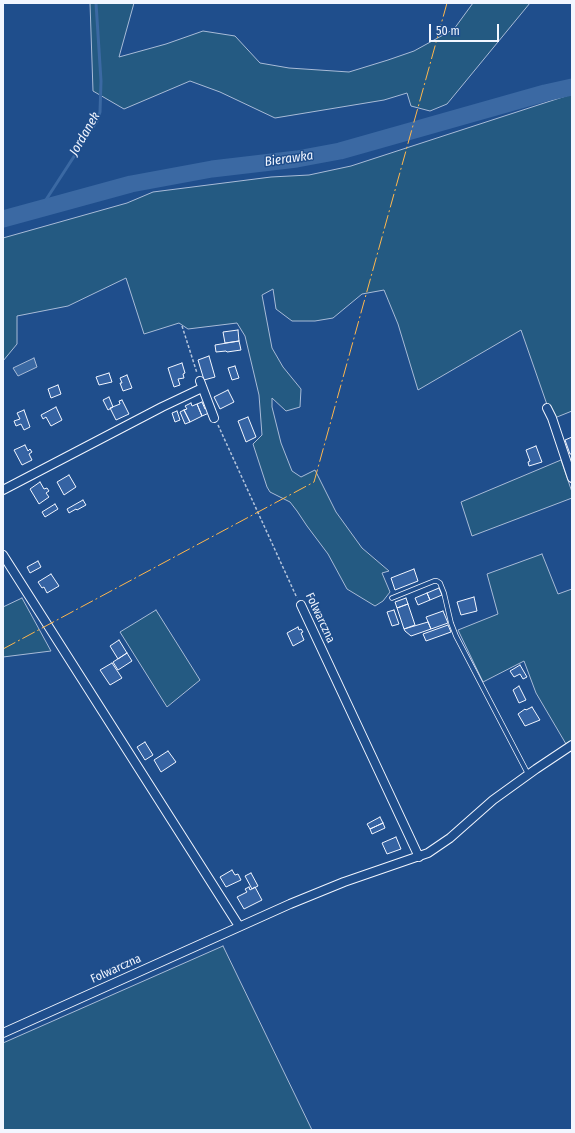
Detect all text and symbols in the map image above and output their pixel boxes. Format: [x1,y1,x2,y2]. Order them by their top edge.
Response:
scale bar [431,16,501,42]
text: 50 m [436,24,460,38]
water label: Jordanek [66,110,104,158]
water label: Bierawka [264,148,314,170]
street label: Folwarczna [302,591,338,645]
street label: Folwarczna [88,951,144,987]

